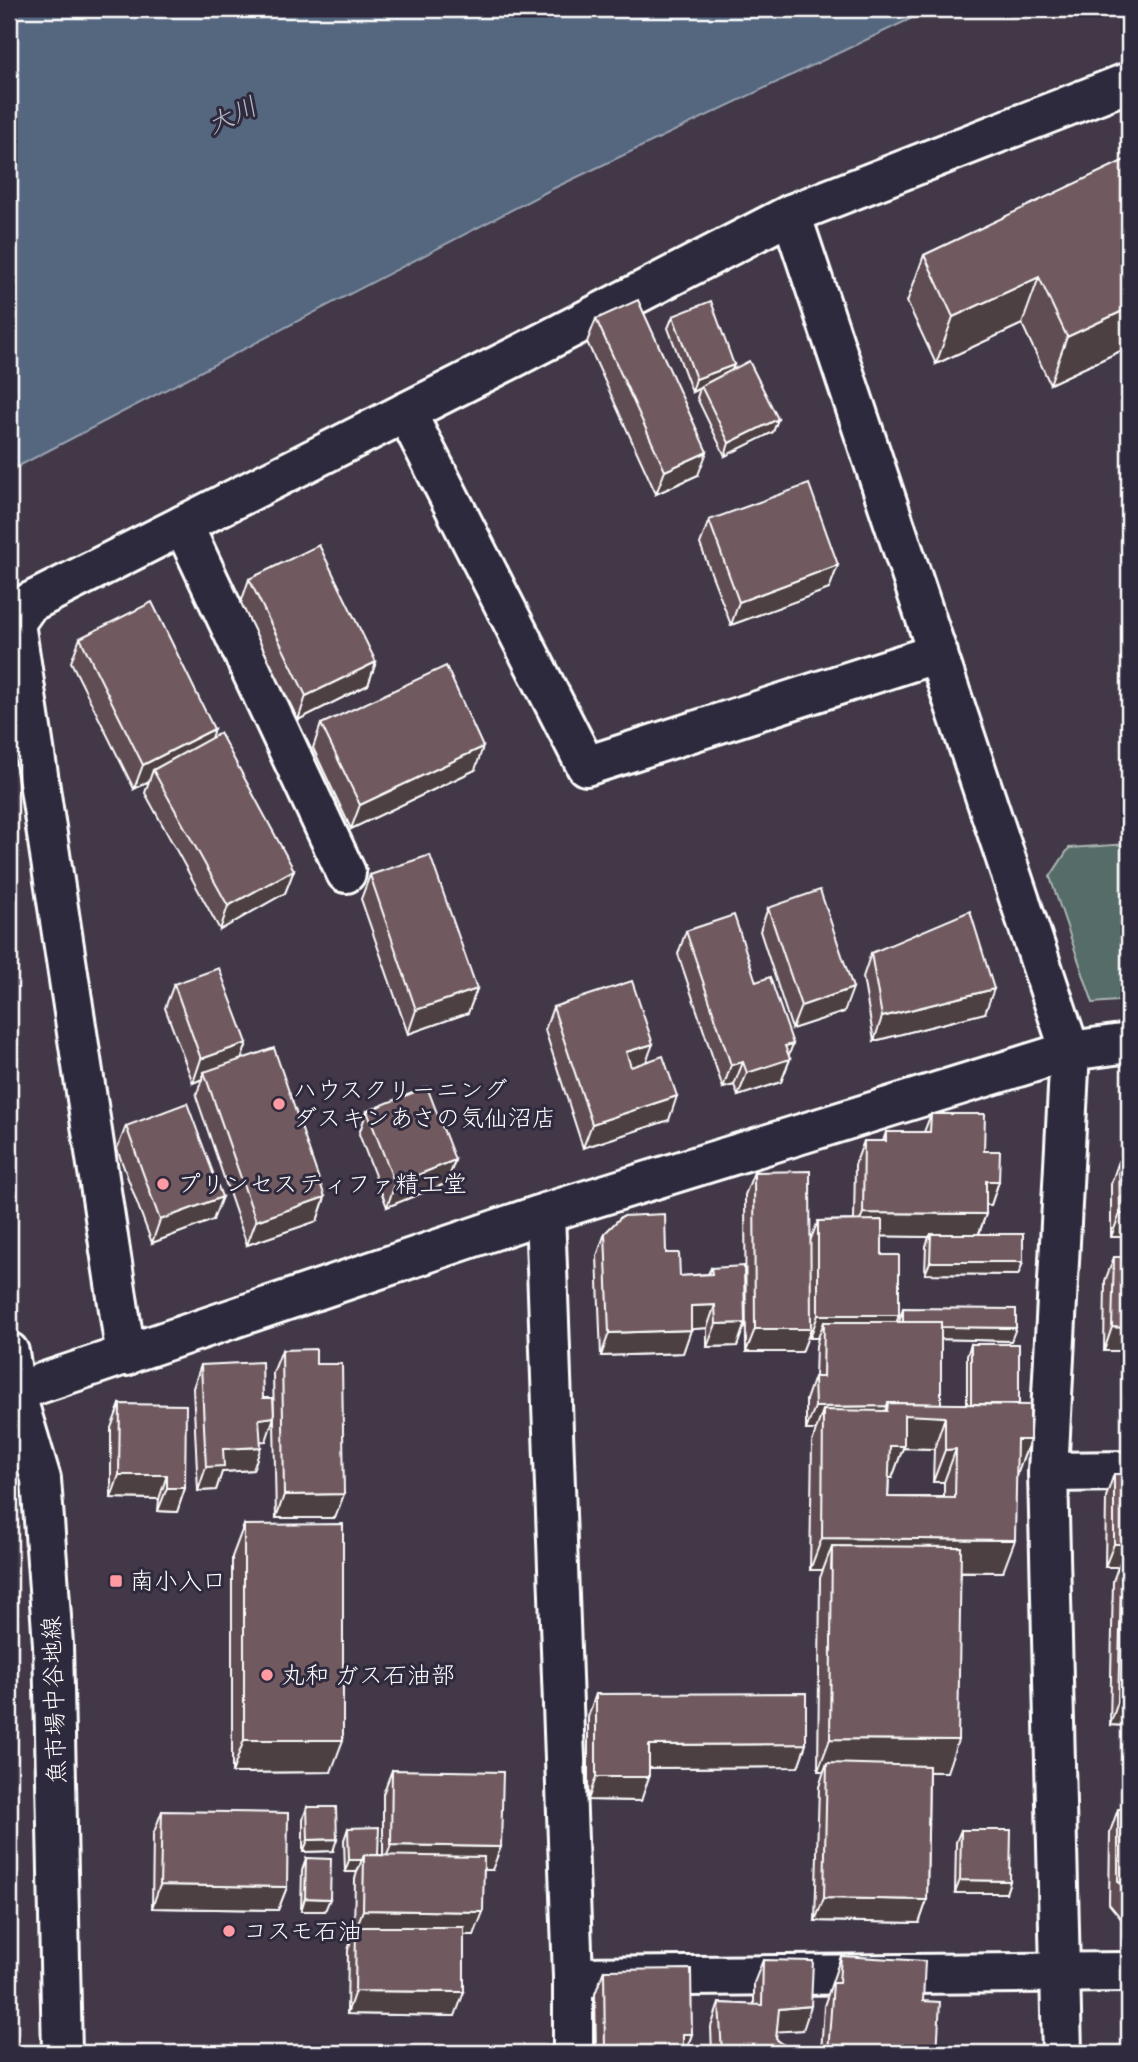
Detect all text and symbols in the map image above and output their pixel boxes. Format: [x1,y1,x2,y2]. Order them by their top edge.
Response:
water label: 大川 [202,90,265,146]
place label: ハウスクリーニング ダスキンあさの気仙沼店 [293,1076,556,1138]
marker: ハウスクリーニング ダスキンあさの気仙沼店 [271,1096,287,1112]
place label: プリンセスティファ精工堂 [177,1170,467,1204]
marker: プリンセスティファ精工堂 [155,1176,171,1192]
place label: 南小入口 [130,1567,226,1601]
marker: 南小入口 [108,1573,124,1589]
street label: 魚市場中谷地線 [37,1615,77,1784]
place label: 丸和 ガス石油部 [281,1661,455,1695]
marker: 丸和 ガス石油部 [259,1667,275,1683]
place label: コスモ石油 [243,1917,362,1951]
marker: コスモ石油 [221,1923,237,1939]

